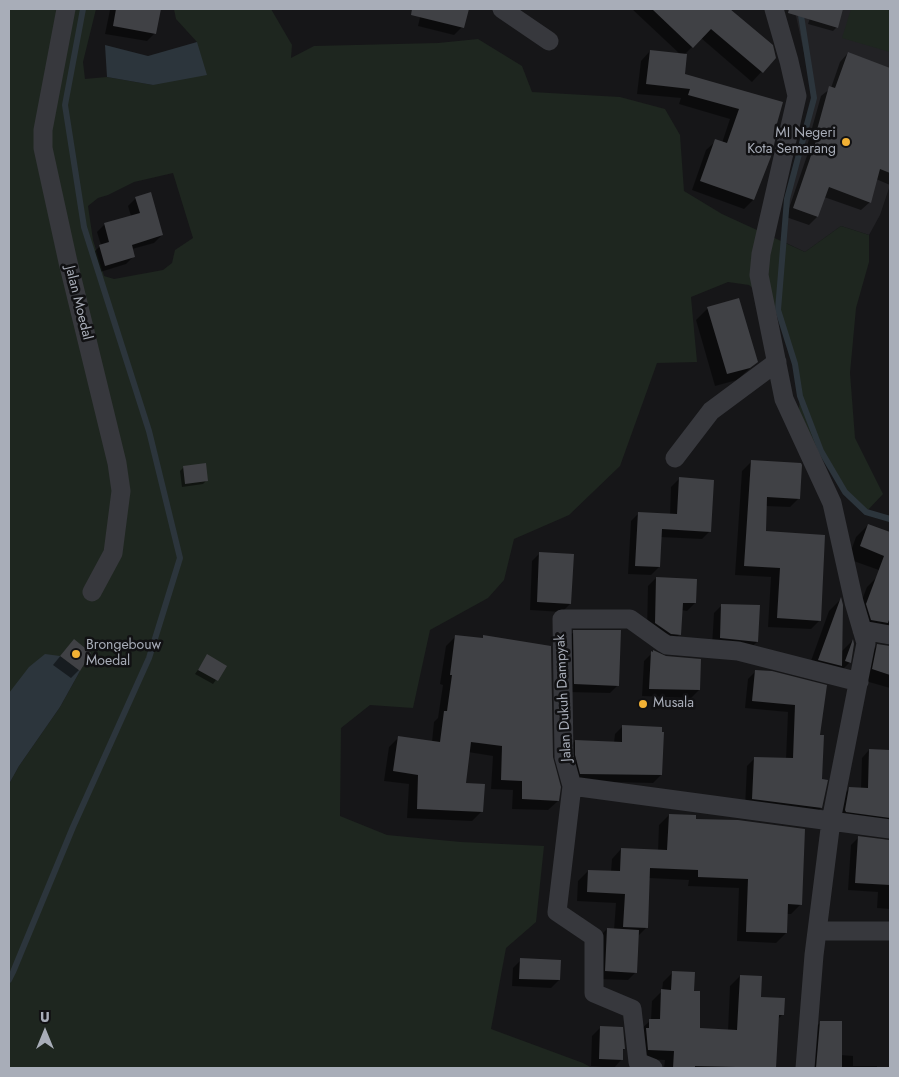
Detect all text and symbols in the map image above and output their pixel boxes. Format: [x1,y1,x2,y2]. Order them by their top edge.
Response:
place label: MI Negeri Kota Semarang [747,126,836,158]
marker: MI Negeri Kota Semarang [840,136,852,148]
street label: Jalan Moedal [61,264,95,342]
street label: Jalan Dukuh Dampyak [552,634,576,762]
place label: Brongebouw Moedal [86,638,161,670]
marker: Brongebouw Moedal [70,648,82,660]
place label: Musala [653,696,694,712]
marker: Musala [637,698,649,710]
north arrow [20,1007,70,1057]
text: U [40,1007,50,1027]

